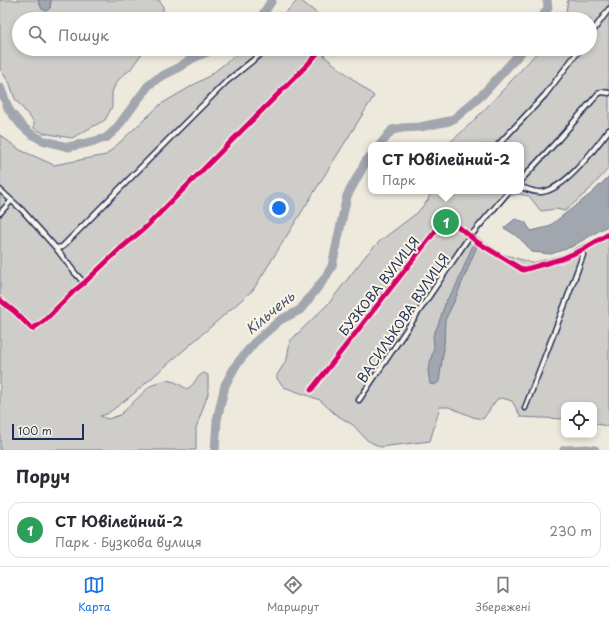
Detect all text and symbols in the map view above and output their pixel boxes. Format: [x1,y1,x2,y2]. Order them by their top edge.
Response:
search box [12,12,597,56]
icon: search [26,23,48,45]
text: Пошук [58,23,109,46]
popup [368,142,524,194]
text: СT Ювілейний-2 [382,147,510,170]
text: Парк [382,170,416,189]
your location [269,198,289,218]
pin: 1 [433,207,459,237]
street label: БУЗКОВА ВУЛИЦЯ [334,232,423,339]
street label: ВАСИЛЬКОВА ВУЛИЦЯ [352,249,453,386]
water label: Кільчень [241,285,299,339]
map controls [561,402,597,438]
button: locate [561,402,597,438]
scale bar [12,422,84,441]
text: 100 m [18,422,52,439]
text: Поруч [16,463,70,489]
text: СT Ювілейний-2 [55,509,183,532]
text: 1 [27,521,33,540]
text: 230 m [550,521,592,540]
text: Парк · Бузкова вулиця [55,532,202,551]
tab: Карта [78,574,111,615]
tab: Маршрут [267,574,319,615]
tab: Збережені [475,574,531,615]

